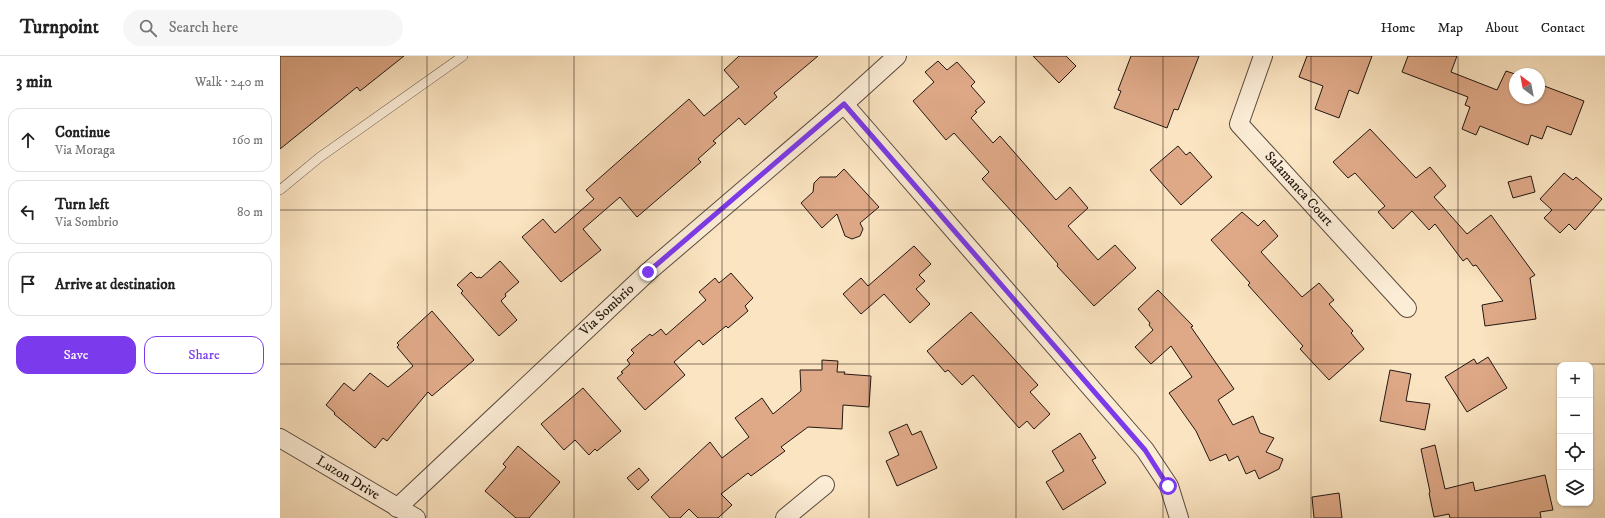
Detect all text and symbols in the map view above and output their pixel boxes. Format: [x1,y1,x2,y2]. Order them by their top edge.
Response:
search box [123,10,403,46]
text: Turnpoint [20,16,99,39]
icon: search [137,17,159,39]
text: Search here [169,18,238,37]
text: Home [1381,19,1415,37]
text: Map [1437,19,1463,37]
text: About [1485,19,1519,37]
text: Contact [1541,19,1585,37]
north arrow [1509,68,1545,104]
text: 3 min [16,71,52,93]
text: Walk · 240 m [195,74,264,90]
text: Continue [55,123,110,142]
icon: ahead [17,129,39,151]
text: 160 m [232,132,263,148]
text: Via Moraga [55,142,115,158]
street label: Salamanca Court [1261,148,1338,231]
text: Turn left [55,195,109,214]
icon: left [17,201,39,223]
text: 80 m [237,204,263,220]
text: Via Sombrio [55,214,118,230]
route end [639,263,657,281]
icon: arrive [17,273,39,295]
text: Arrive at destination [55,275,175,294]
street label: Via Sombrio [575,280,638,340]
button: Save [16,336,136,374]
button: Share [144,336,264,374]
map controls [1557,362,1593,506]
button: + [1557,362,1593,398]
button: − [1557,398,1593,434]
button: locate [1557,434,1593,470]
street label: Luzon Drive [313,452,383,504]
button: layers [1557,470,1593,506]
route start [1159,477,1177,495]

